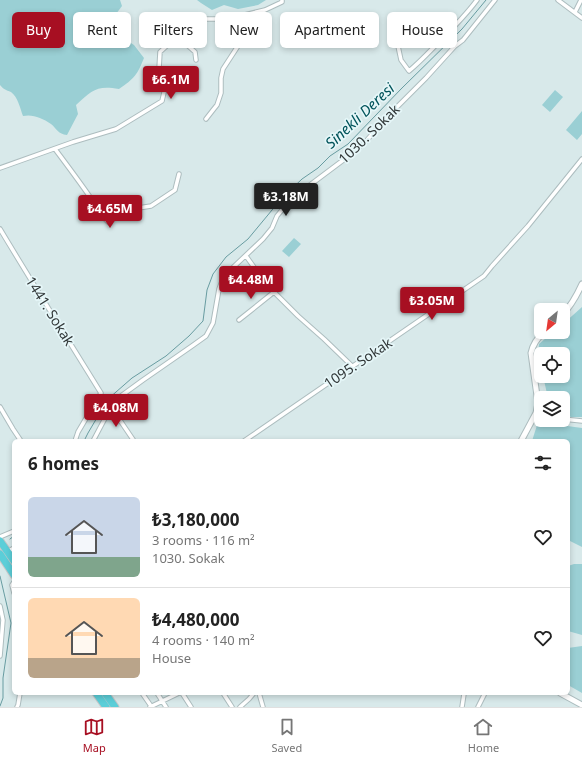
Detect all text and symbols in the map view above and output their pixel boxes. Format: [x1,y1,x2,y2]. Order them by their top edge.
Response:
chip: Buy [12,12,65,48]
chip: Rent [73,12,131,48]
chip: Filters [139,12,207,48]
chip: New [215,12,272,48]
chip: Apartment [280,12,379,48]
chip: House [387,12,457,48]
pin: ₺6.1M [143,66,199,100]
text: ₺6.1M [152,70,190,88]
water label: Sinekli Deresi [320,77,399,152]
street label: 1030. Sokak [334,99,404,168]
pin: ₺3.18M [253,183,319,217]
text: ₺3.18M [263,187,309,205]
pin: ₺4.65M [77,195,143,229]
text: ₺4.65M [87,199,133,217]
pin: ₺4.48M [218,266,284,300]
text: ₺4.48M [228,270,274,288]
street label: 1441. Sokak [22,272,80,349]
pin: ₺3.05M [399,287,465,321]
text: ₺3.05M [409,291,455,309]
north arrow [534,303,570,339]
map controls [534,303,570,427]
street label: 1095. Sokak [320,333,396,392]
button: locate [534,347,570,383]
button: layers [534,391,570,427]
pin: ₺4.08M [83,394,149,428]
text: ₺4.08M [93,398,139,416]
text: 6 homes [28,452,99,475]
icon: filters [532,452,554,474]
text: ₺3,180,000 [152,508,239,531]
icon: home [60,513,108,561]
icon: heart [532,526,554,548]
text: 3 rooms · 116 m² [152,531,255,549]
text: 1030. Sokak [152,549,225,567]
text: ₺4,480,000 [152,608,239,631]
icon: home [60,614,108,662]
icon: heart [532,627,554,649]
text: 4 rooms · 140 m² [152,631,255,649]
text: House [152,649,191,667]
tab: Map [83,716,106,755]
tab: Saved [271,716,302,755]
tab: Home [468,716,499,755]

